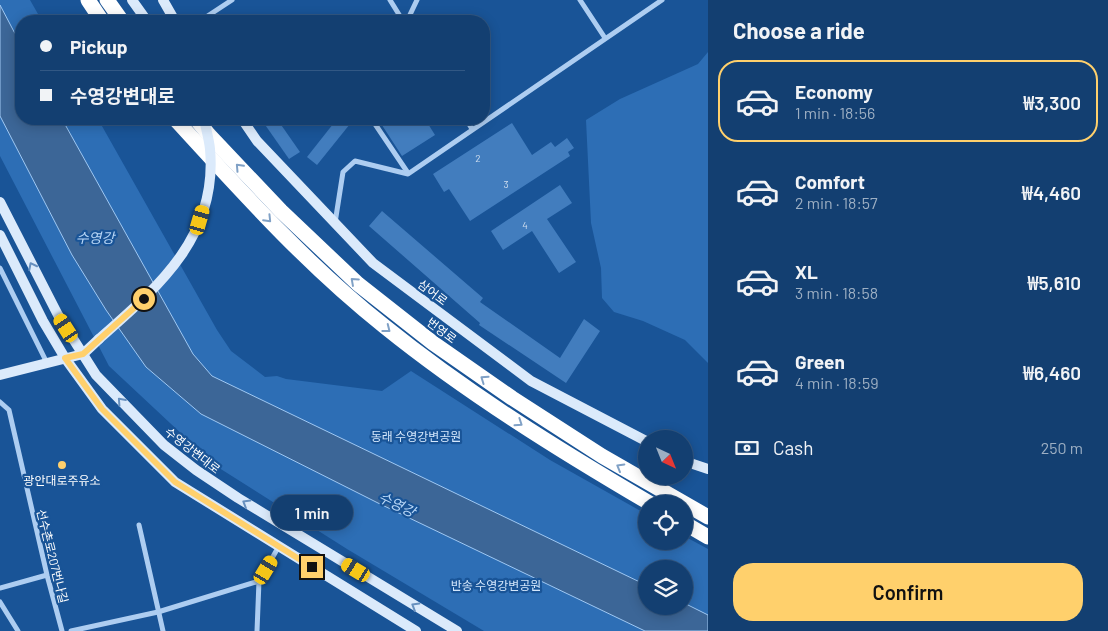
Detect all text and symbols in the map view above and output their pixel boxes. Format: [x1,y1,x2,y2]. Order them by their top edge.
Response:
text: Choose a ride [733,17,865,43]
text: Pickup [70,35,128,58]
icon: car [735,79,780,124]
text: Economy [795,80,873,103]
text: 수영강변대로 [70,84,175,107]
text: ₩3,300 [1023,91,1081,114]
text: 1 min · 18:56 [795,103,875,122]
house number: 2 [475,152,481,164]
one-way arrow [236,163,245,172]
icon: car [735,169,780,214]
text: Comfort [795,170,865,193]
house number: 3 [503,178,509,190]
text: ₩4,460 [1022,181,1081,204]
text: 2 min · 18:57 [795,193,878,212]
car [188,204,211,236]
one-way arrow [262,213,271,222]
house number: 4 [522,219,528,231]
water label: 수영강 [76,229,116,246]
icon: car [735,259,780,304]
text: XL [795,260,818,283]
one-way arrow [28,262,38,271]
text: ₩5,610 [1028,271,1081,294]
street label: 삼어로 [416,276,450,308]
one-way arrow [351,277,360,286]
text: 3 min · 18:58 [795,283,878,302]
route start [133,288,155,310]
car [51,311,80,345]
street label: 번영로 [425,314,459,346]
one-way arrow [381,323,390,331]
icon: car [735,349,780,394]
text: Green [795,350,845,373]
text: ₩6,460 [1023,361,1081,384]
text: 4 min · 18:59 [795,373,879,392]
one-way arrow [480,376,490,385]
one-way arrow [117,398,126,407]
one-way arrow [514,417,523,426]
street label: 수영강변대로 [163,424,223,476]
park label: 동래 수영강변공원 [371,429,461,443]
north arrow [638,430,692,485]
map controls [638,430,693,615]
icon: cash [733,434,761,462]
text: Cash [773,436,814,459]
text: 250 m [1041,438,1083,457]
marker: 광안대로주유소 [56,459,68,471]
one-way arrow [617,463,626,473]
place label: 광안대로주유소 [23,473,101,487]
water label: 수영강 [376,488,420,521]
callout: 1 min [271,494,353,530]
button: locate [638,495,693,550]
one-way arrow [243,500,252,510]
text: 1 min [295,503,329,522]
street label: 선수촌로207번나길 [35,508,71,604]
car [251,553,280,587]
route end [301,556,323,578]
car [339,556,372,584]
button: layers [638,560,693,615]
button: Confirm [733,563,1083,621]
park label: 반송 수영강변공원 [451,578,541,592]
one-way arrow [411,602,420,612]

